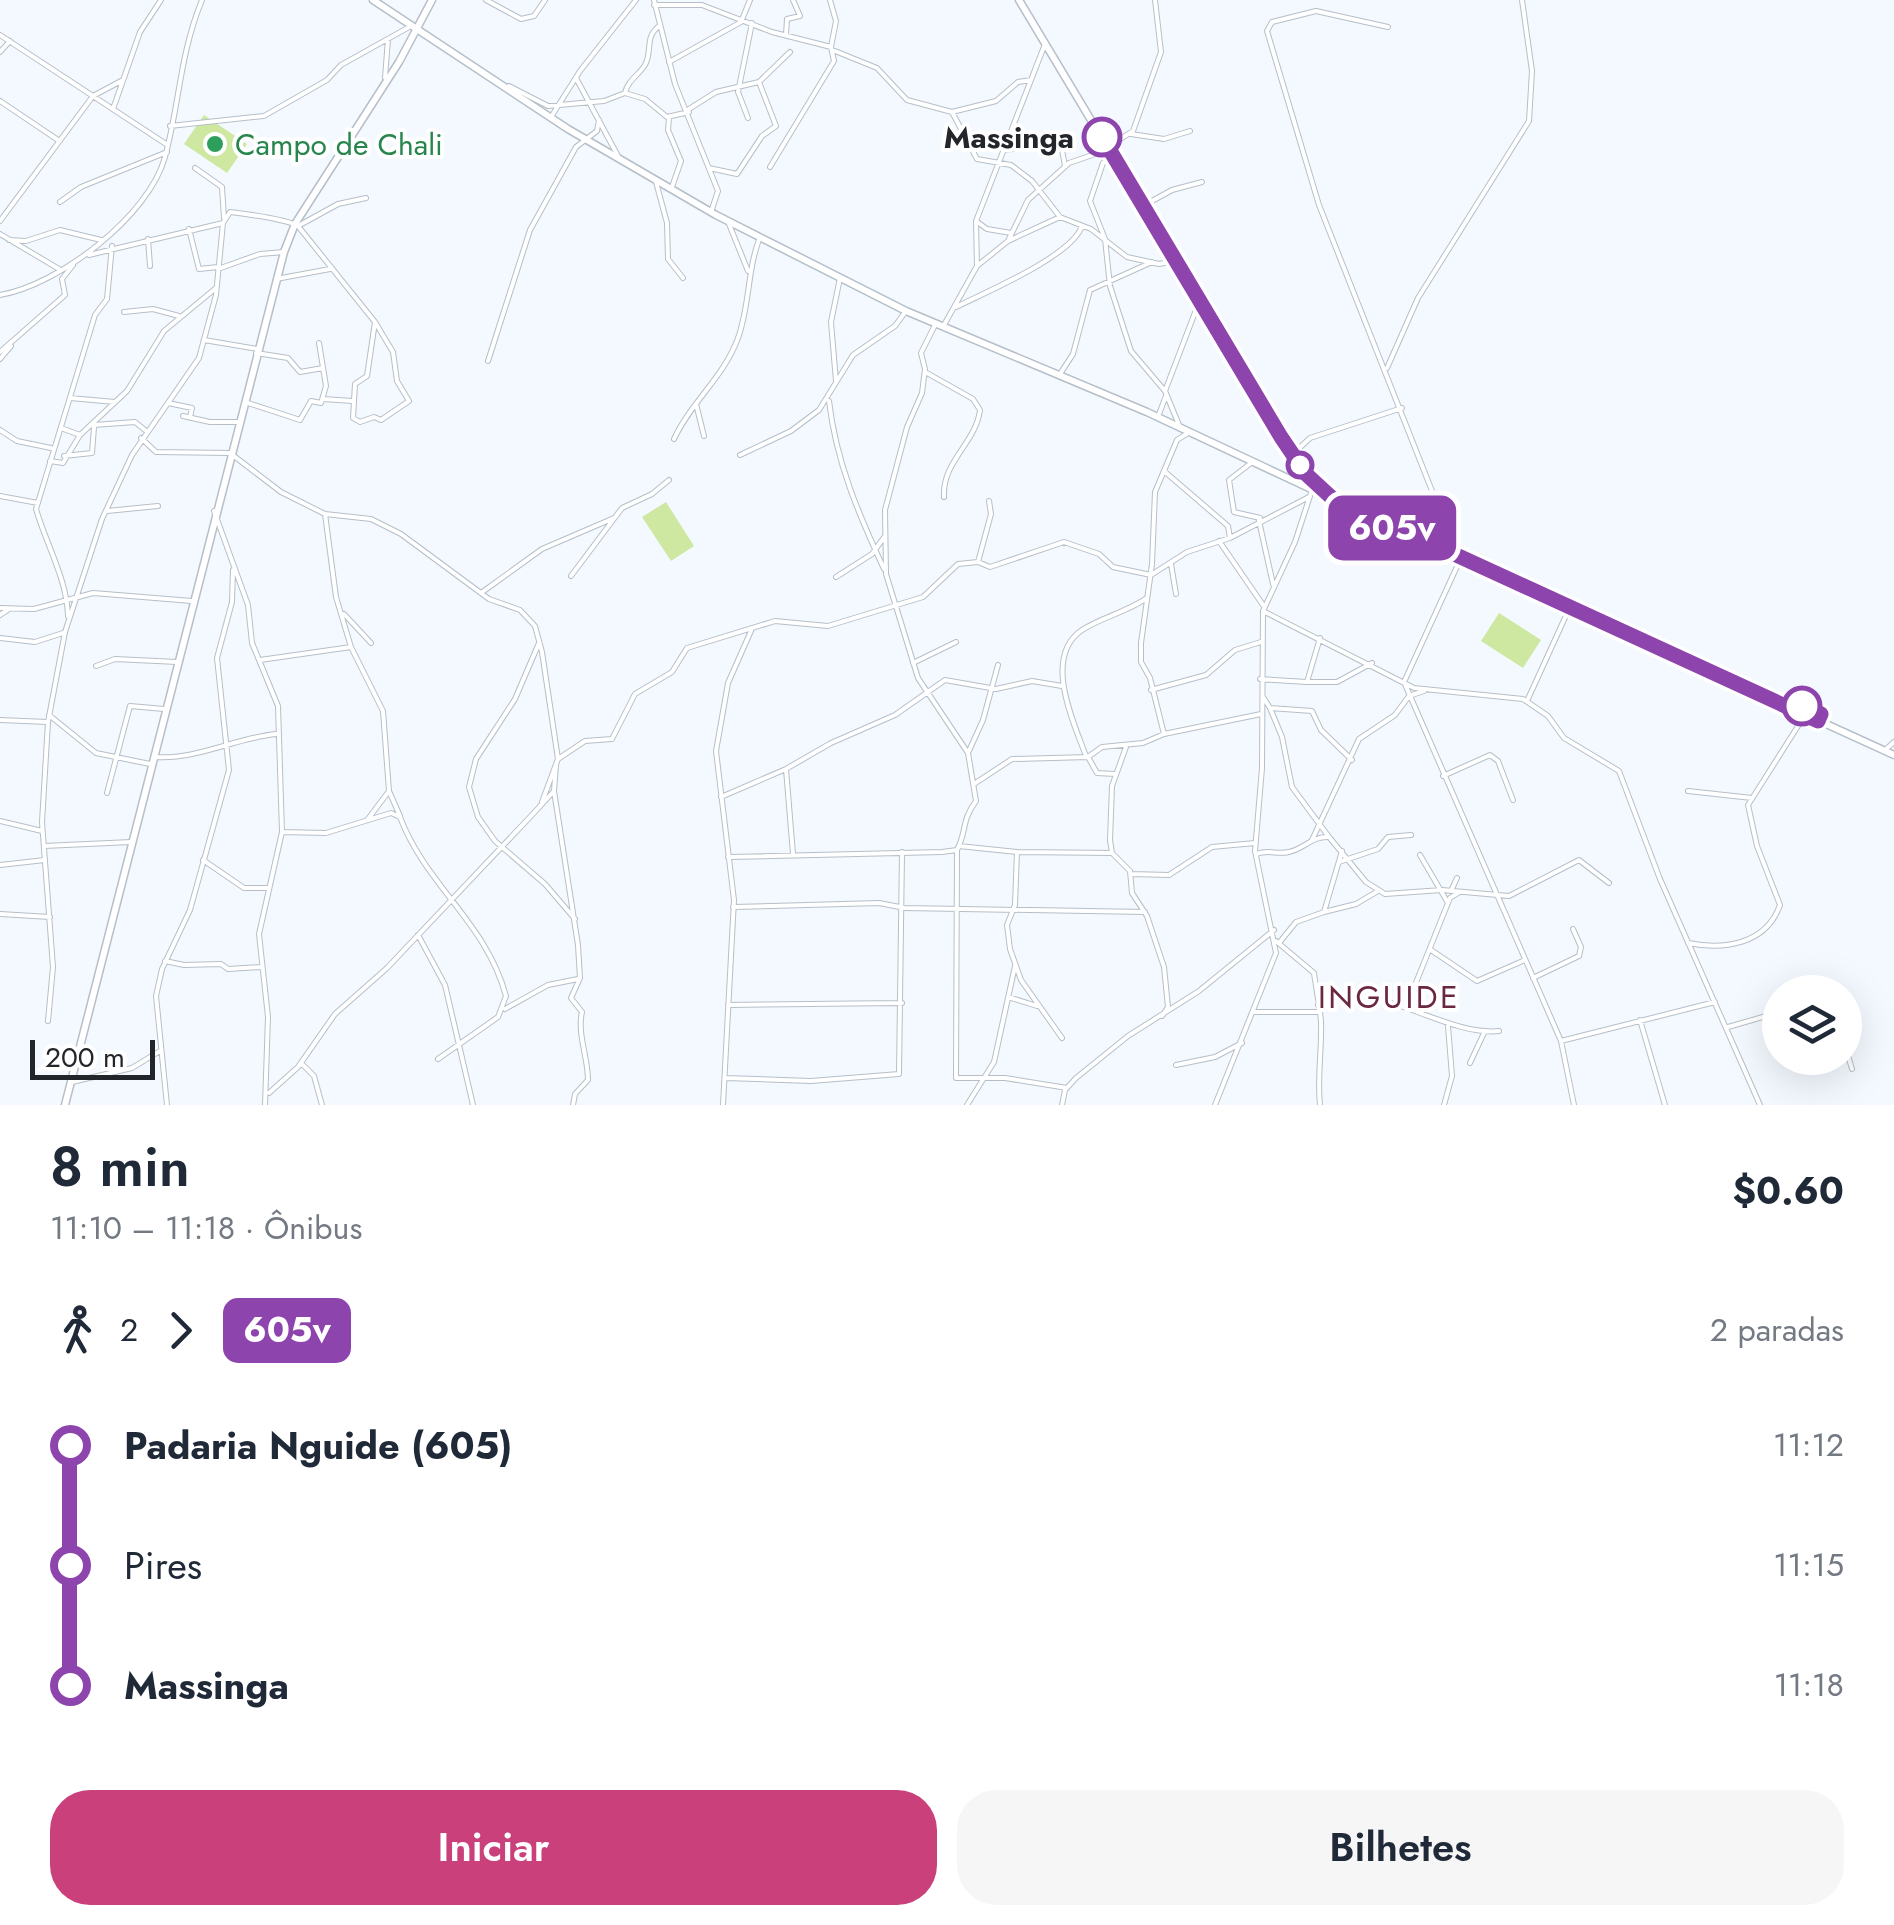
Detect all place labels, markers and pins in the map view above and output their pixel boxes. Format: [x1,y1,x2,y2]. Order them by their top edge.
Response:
place label: Massinga [944,116,1074,159]
marker: Massinga [1083,118,1121,156]
place label: Campo de Chali [235,123,443,166]
marker: Campo de Chali [204,133,226,155]
unlabelled marker [1287,452,1313,478]
unlabelled marker [1783,687,1821,725]

